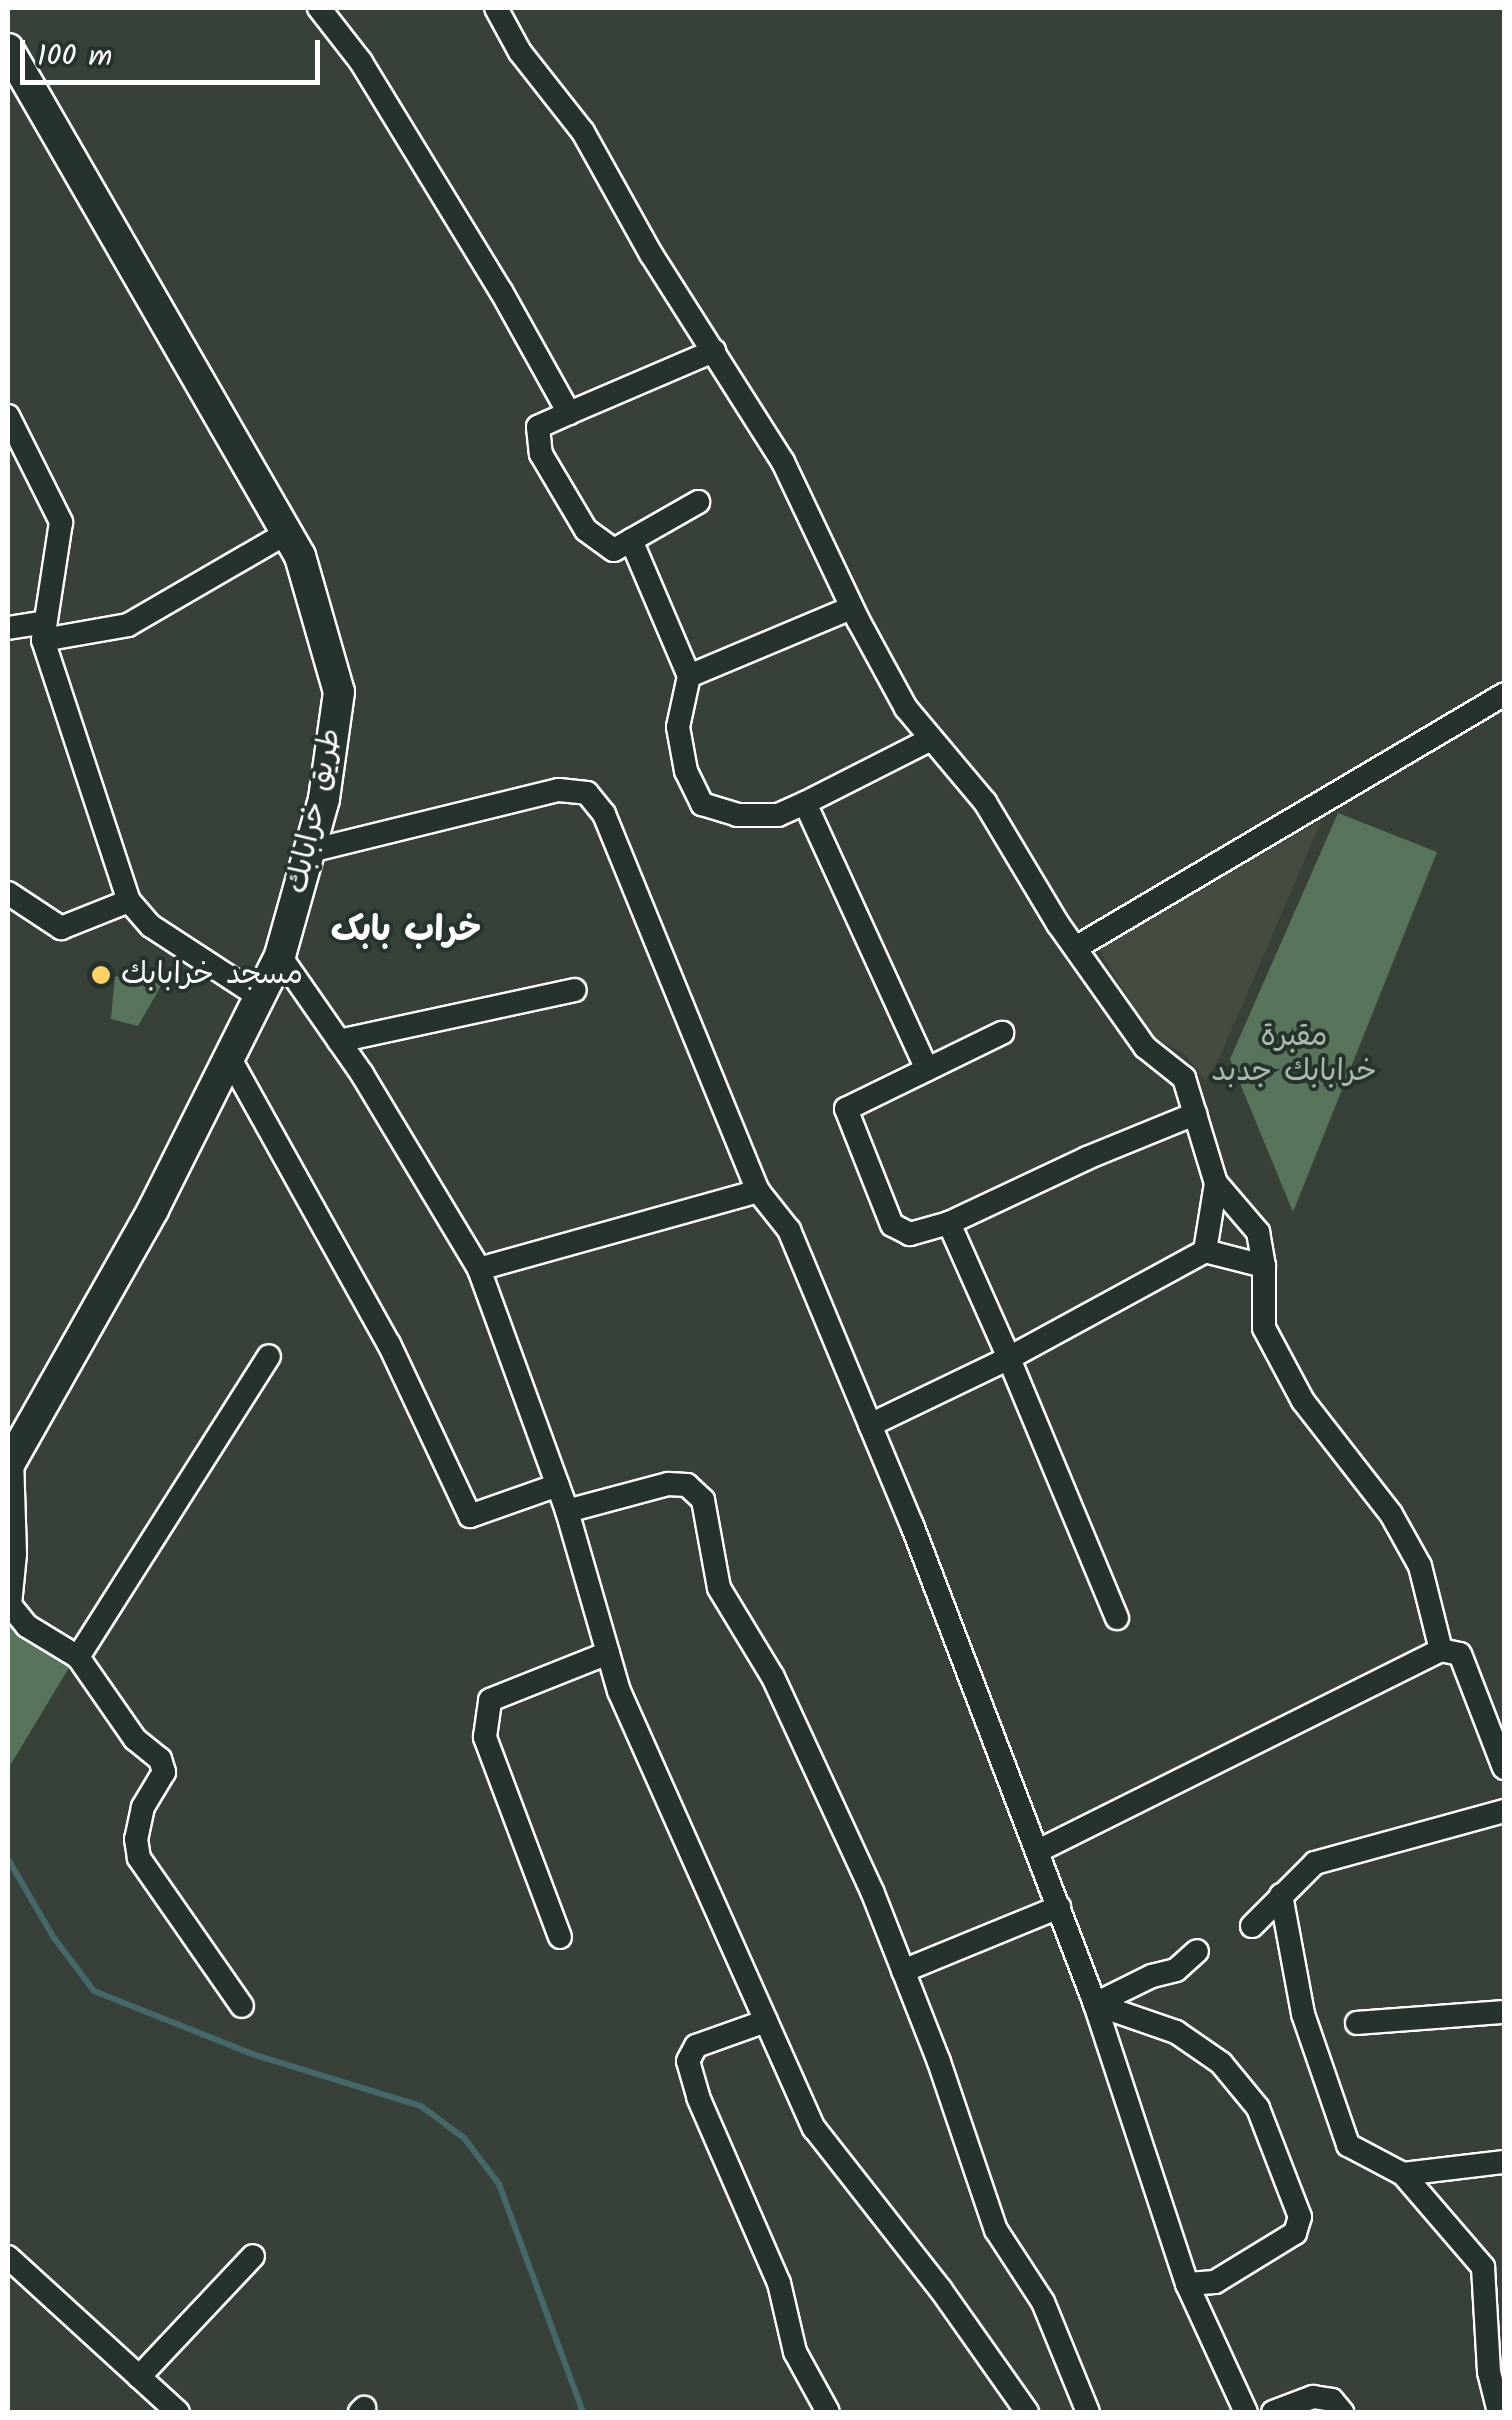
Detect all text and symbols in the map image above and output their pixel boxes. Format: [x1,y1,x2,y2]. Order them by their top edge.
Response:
scale bar [25,20,325,82]
text: 100 m [37,33,112,81]
street label: طريق خرابابك [280,725,350,897]
district label: خراب بابک [331,910,481,952]
place label: مسجد خرابابك [121,957,303,993]
marker: مسجد خرابابك [90,964,112,986]
park label: مقبرة خرابابك جدبد [1211,1019,1377,1090]

